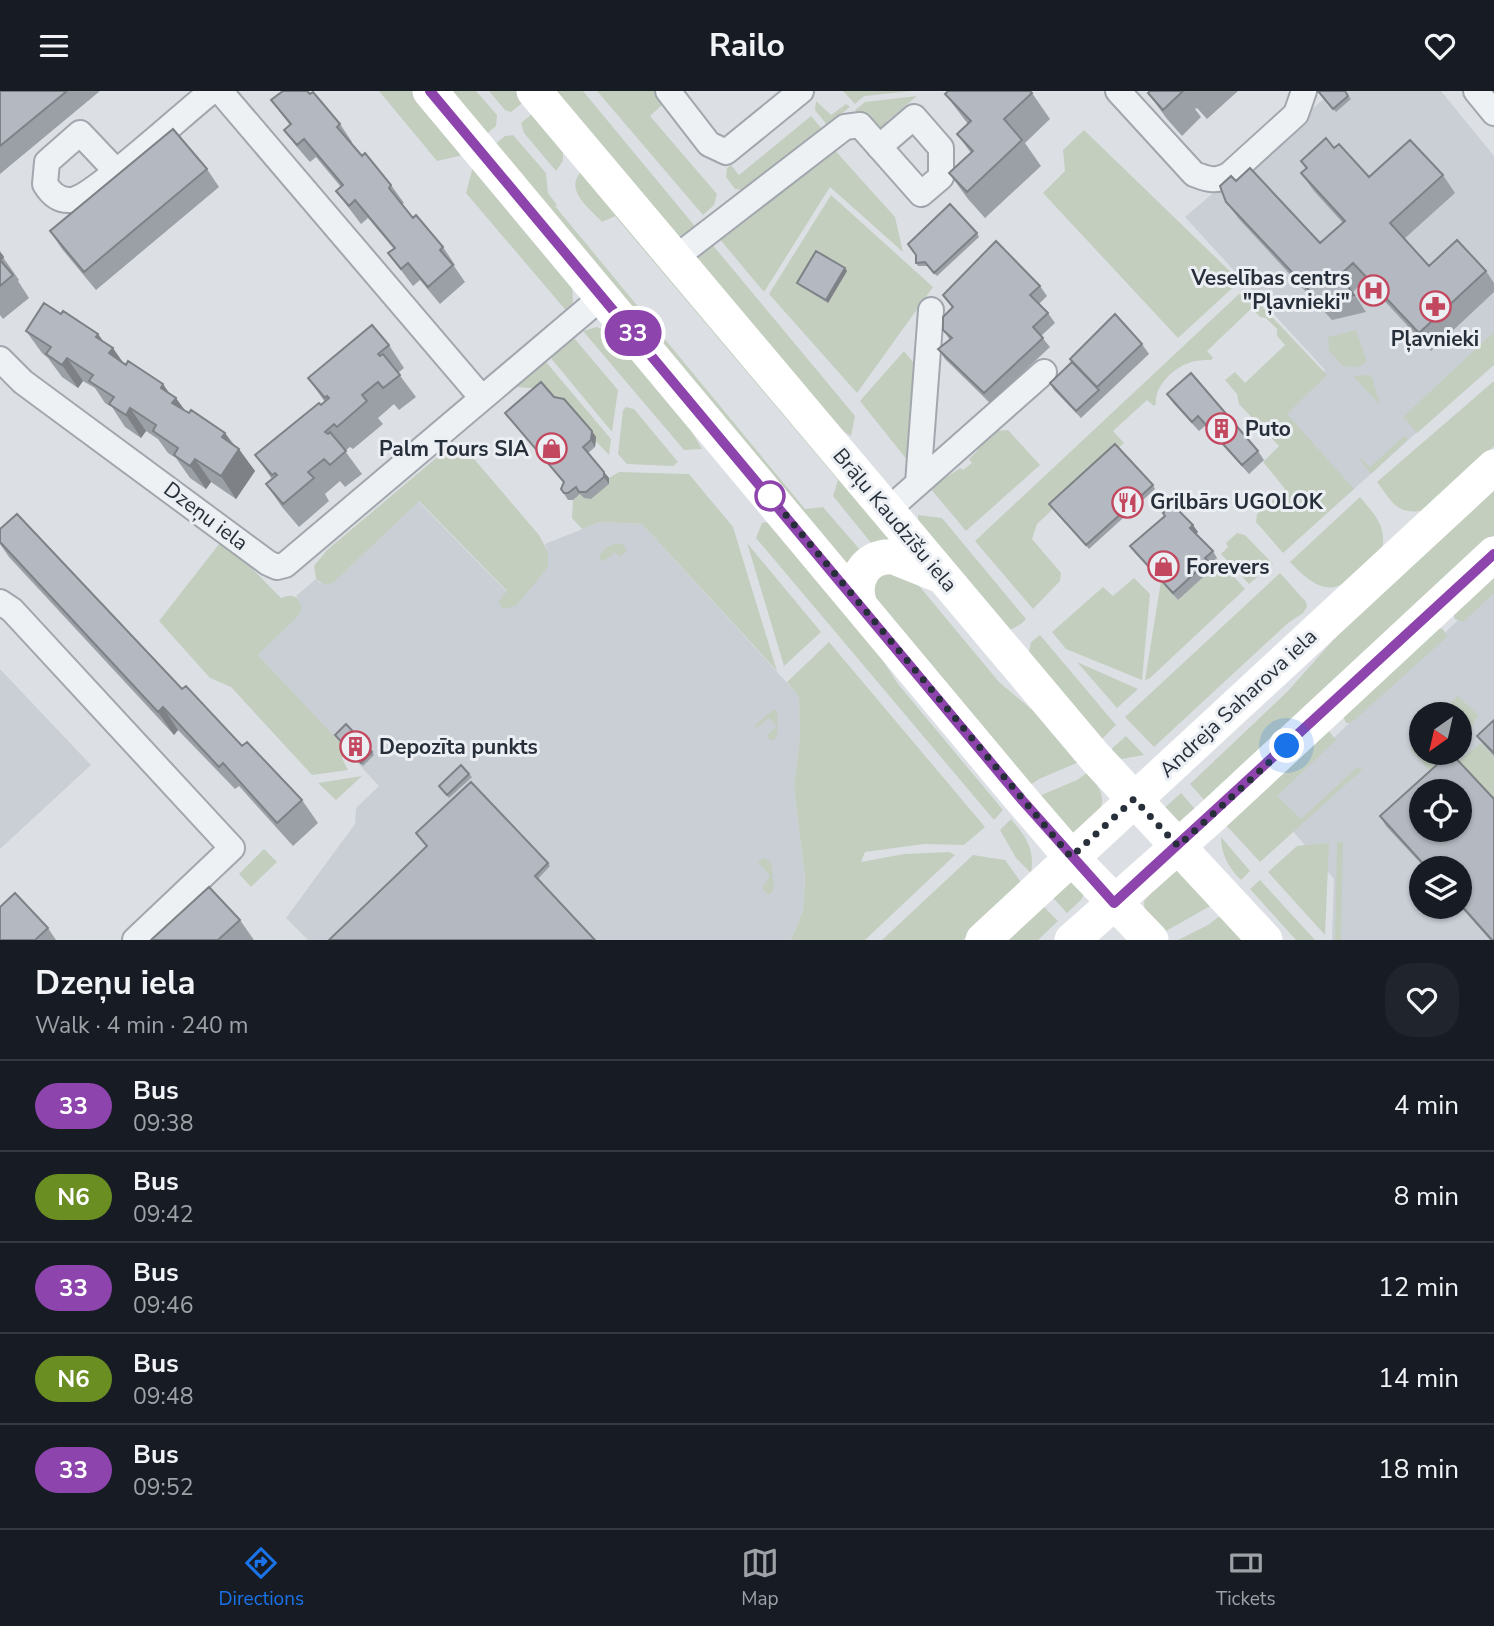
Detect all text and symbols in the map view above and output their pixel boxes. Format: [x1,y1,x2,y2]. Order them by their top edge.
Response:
text: Railo [709,24,785,67]
icon: menu [35,27,73,65]
icon: heart [1421,27,1459,65]
place label: Veselības centrs "Pļavnieki" [1190,264,1350,316]
hospital icon: Veselības centrs "Pļavnieki" [1356,273,1390,307]
pharmacy icon: Pļavnieki [1418,290,1452,324]
line badge: 33 [602,310,664,356]
text: 33 [619,317,647,349]
place label: Pļavnieki [1391,325,1479,353]
building icon: Puto [1205,412,1239,446]
place label: Puto [1245,415,1291,443]
shop icon: Palm Tours SIA [535,432,569,466]
place label: Palm Tours SIA [379,435,529,463]
street label: Brāļu Kaudzīšu iela [827,442,963,598]
street label: Dzeņu iela [158,475,254,557]
unlabelled marker [755,481,785,511]
restaurant icon: Grilbārs UGOLOK [1110,485,1144,519]
place label: Grilbārs UGOLOK [1150,488,1324,516]
shop icon: Forevers [1146,550,1180,584]
place label: Forevers [1186,553,1269,581]
street label: Andreja Saharova iela [1153,622,1323,784]
north arrow [1409,702,1472,765]
map controls [1409,702,1472,919]
your location [1269,728,1304,763]
building icon: Depozīta punkts [339,730,373,764]
place label: Depozīta punkts [379,733,538,761]
button: locate [1409,779,1472,842]
button: layers [1409,856,1472,919]
text: Dzeņu iela [35,961,196,1006]
button: heart [1385,963,1459,1037]
text: Walk · 4 min · 240 m [35,1010,248,1041]
text: Bus [133,1073,179,1108]
text: 4 min [1394,1088,1459,1123]
text: 33 [59,1090,88,1122]
text: 09:38 [133,1108,193,1139]
text: Bus [133,1164,179,1199]
text: 8 min [1394,1179,1459,1214]
text: N6 [57,1181,90,1213]
text: 09:42 [133,1199,193,1230]
text: Bus [133,1255,179,1290]
text: 12 min [1378,1270,1459,1305]
text: 33 [59,1272,88,1304]
text: 09:46 [133,1290,193,1321]
text: Bus [133,1346,179,1381]
text: 14 min [1378,1361,1459,1396]
text: N6 [57,1363,90,1395]
text: 09:48 [133,1381,193,1412]
text: Bus [133,1437,179,1472]
text: 18 min [1378,1452,1459,1487]
text: 33 [59,1454,88,1486]
text: 09:52 [133,1472,193,1503]
tab: Directions [218,1544,304,1612]
tab: Map [741,1544,779,1612]
tab: Tickets [1216,1544,1276,1612]

